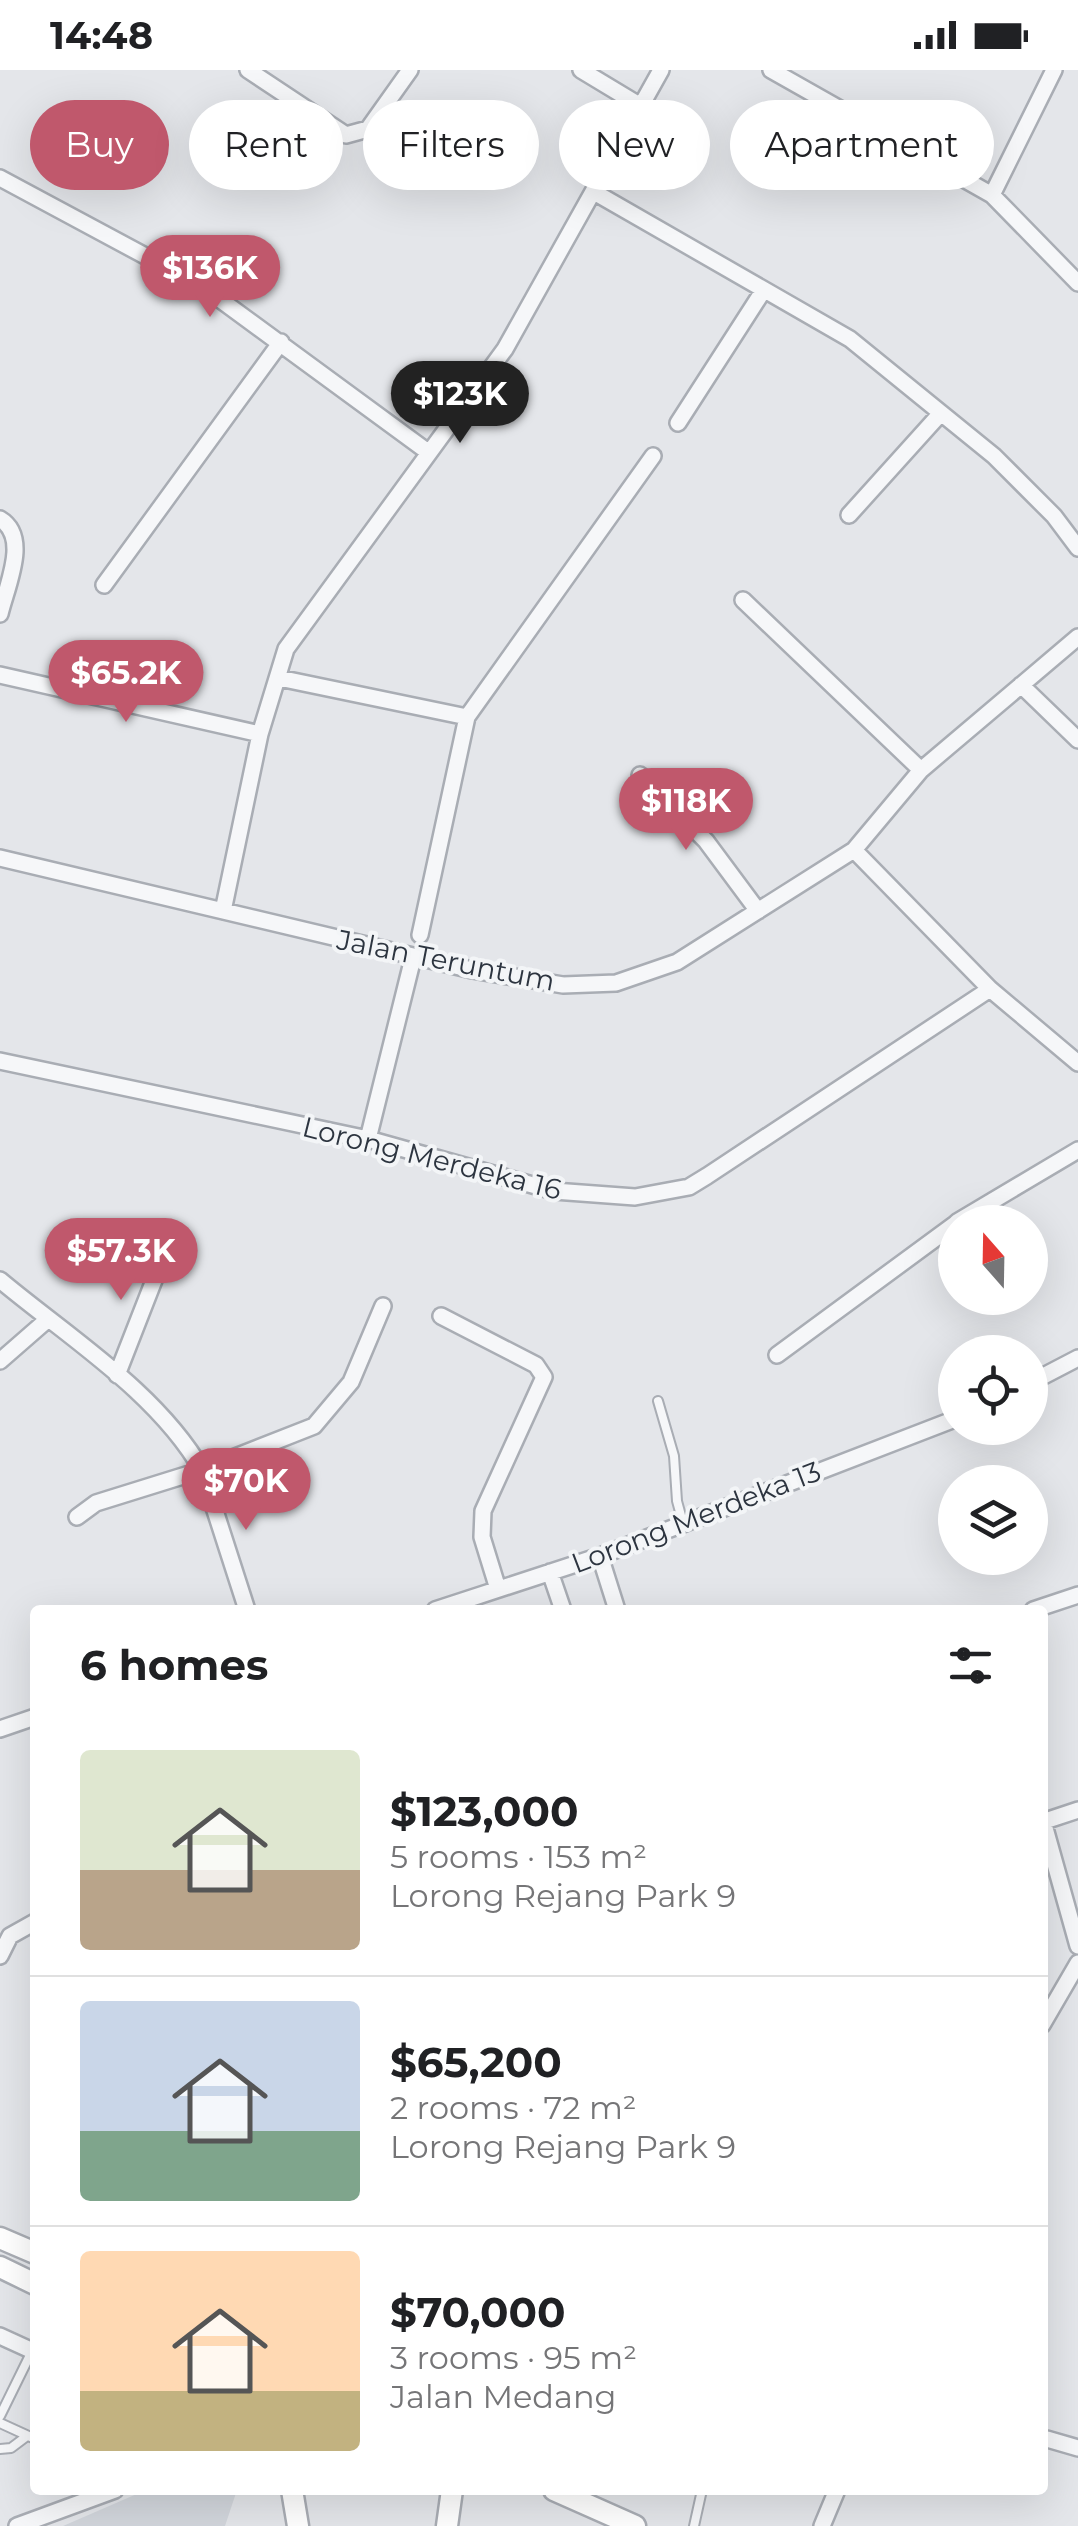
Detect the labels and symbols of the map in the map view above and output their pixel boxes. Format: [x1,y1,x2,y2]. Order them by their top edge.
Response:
pin: $136K [140,235,280,320]
pin: $123K [390,361,530,446]
pin: $65.2K [45,640,207,725]
pin: $118K [616,768,756,853]
street label: Jalan Teruntum [333,922,558,998]
street label: Lorong Merdeka 16 [299,1109,565,1207]
north arrow [938,1205,1048,1315]
pin: $57.3K [40,1218,202,1303]
pin: $70K [187,1448,305,1533]
street label: Lorong Merdeka 13 [567,1454,825,1580]

